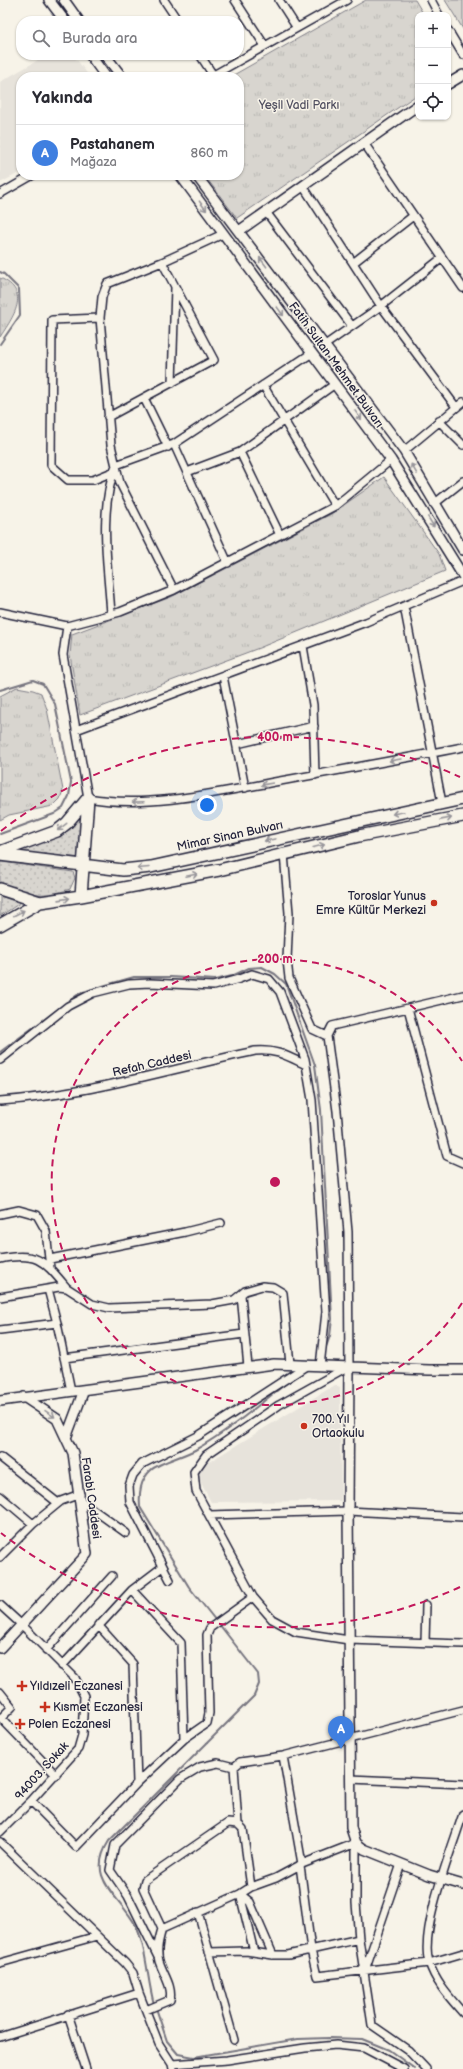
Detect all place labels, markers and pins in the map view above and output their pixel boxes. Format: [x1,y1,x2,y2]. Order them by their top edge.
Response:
place label: Toroslar Yunus Emre Kültür Merkezi [316,889,426,918]
marker: Toroslar Yunus Emre Kültür Merkezi [429,898,439,908]
centre of rings [268,1175,282,1189]
place label: 700. Yıl Ortaokulu [312,1412,364,1441]
marker: 700. Yıl Ortaokulu [299,1421,309,1431]
place label: Yıldızeli Eczanesi [29,1679,123,1694]
marker: Yıldızeli Eczanesi [17,1681,27,1691]
place label: Kısmet Eczanesi [53,1700,143,1715]
marker: Kısmet Eczanesi [40,1702,50,1712]
pin: A [328,1716,354,1749]
place label: Polen Eczanesi [28,1717,111,1732]
marker: Polen Eczanesi [15,1719,25,1729]

